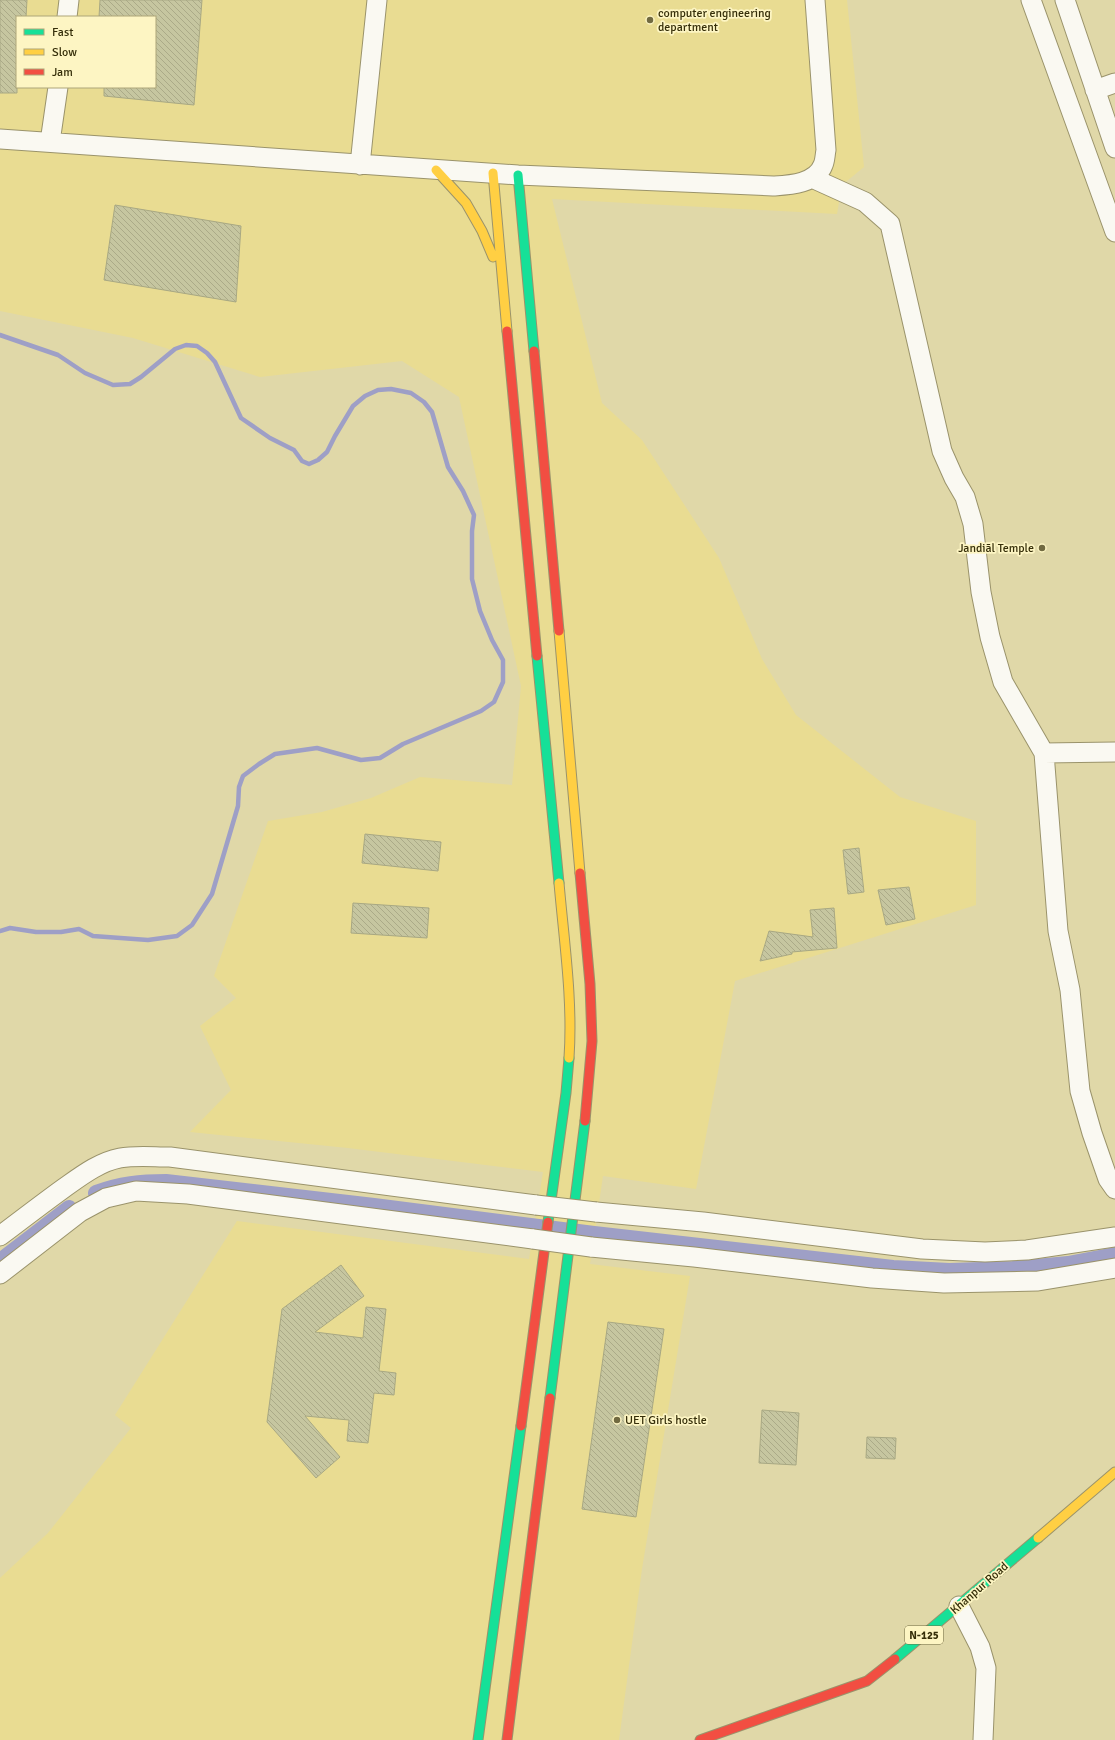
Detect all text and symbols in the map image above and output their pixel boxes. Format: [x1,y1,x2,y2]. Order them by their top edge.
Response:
place label: computer engineering department [658,6,771,35]
marker: computer engineering department [645,15,655,25]
legend [16,16,156,88]
text: Fast [52,25,73,40]
text: Slow [52,45,77,60]
text: Jam [52,65,73,80]
place label: Jandiāl Temple [958,541,1034,556]
marker: Jandiāl Temple [1037,543,1047,553]
place label: UET Girls hostle [625,1413,707,1428]
marker: UET Girls hostle [612,1415,622,1425]
street label: Khanpur Road [947,1559,1011,1618]
road number: N-125 [905,1626,943,1644]

